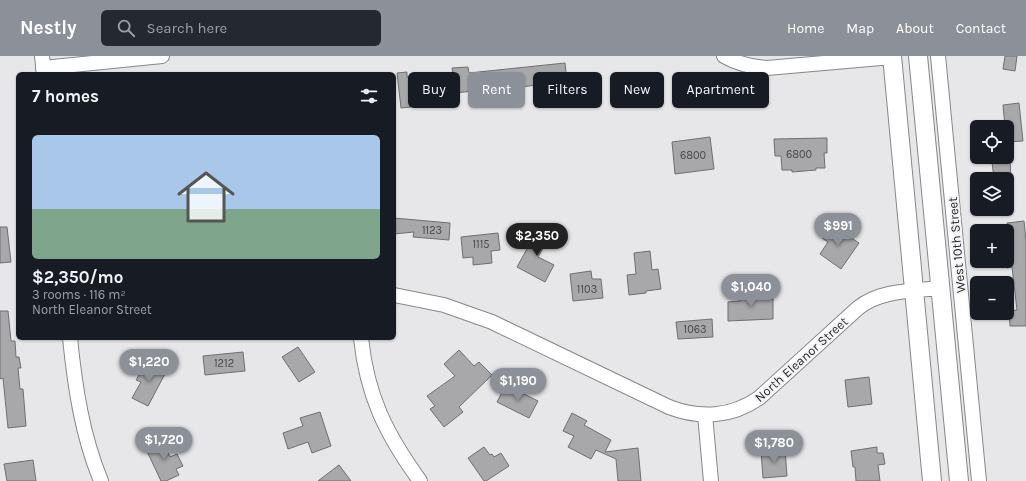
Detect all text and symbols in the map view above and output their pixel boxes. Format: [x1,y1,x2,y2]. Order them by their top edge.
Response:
search box [101,10,381,46]
text: Nestly [20,17,77,39]
icon: search [115,17,137,39]
text: Search here [147,19,227,37]
text: Home [787,20,824,37]
text: Map [846,20,874,37]
text: About [896,20,934,37]
text: Contact [956,20,1006,37]
chip: Buy [408,72,460,108]
chip: Rent [468,72,525,108]
chip: Filters [533,72,602,108]
chip: New [610,72,664,108]
chip: Apartment [672,72,769,108]
icon: filters [358,85,380,107]
text: 7 homes [32,86,99,106]
map controls [970,120,1014,320]
button: locate [970,120,1014,164]
house number: 6800 [786,148,812,161]
house number: 6800 [680,149,706,162]
icon: home [170,161,242,233]
button: layers [970,172,1014,216]
street label: West 10th Street [945,196,968,294]
pin: $991 [814,213,862,247]
text: $991 [823,218,853,233]
pin: $2,350 [504,223,570,257]
house number: 1123 [422,224,442,237]
button: + [970,224,1014,268]
text: $2,350 [515,228,559,243]
house number: 1115 [472,238,490,251]
text: $2,350/mo [32,267,123,287]
pin: $1,040 [718,274,784,308]
button: − [970,276,1014,320]
text: $1,040 [730,279,772,294]
house number: 1103 [577,283,597,296]
text: 3 rooms · 116 m² [32,287,126,302]
text: North Eleanor Street [32,302,152,317]
street label: North Eleanor Street [752,314,851,405]
house number: 1063 [684,323,706,336]
pin: $1,220 [116,349,182,383]
text: $1,220 [129,354,169,369]
house number: 1212 [214,357,234,370]
pin: $1,190 [485,368,551,402]
text: $1,190 [499,373,537,388]
pin: $1,720 [131,427,197,461]
pin: $1,780 [741,430,807,464]
text: $1,720 [144,432,184,447]
text: $1,780 [754,435,794,450]

